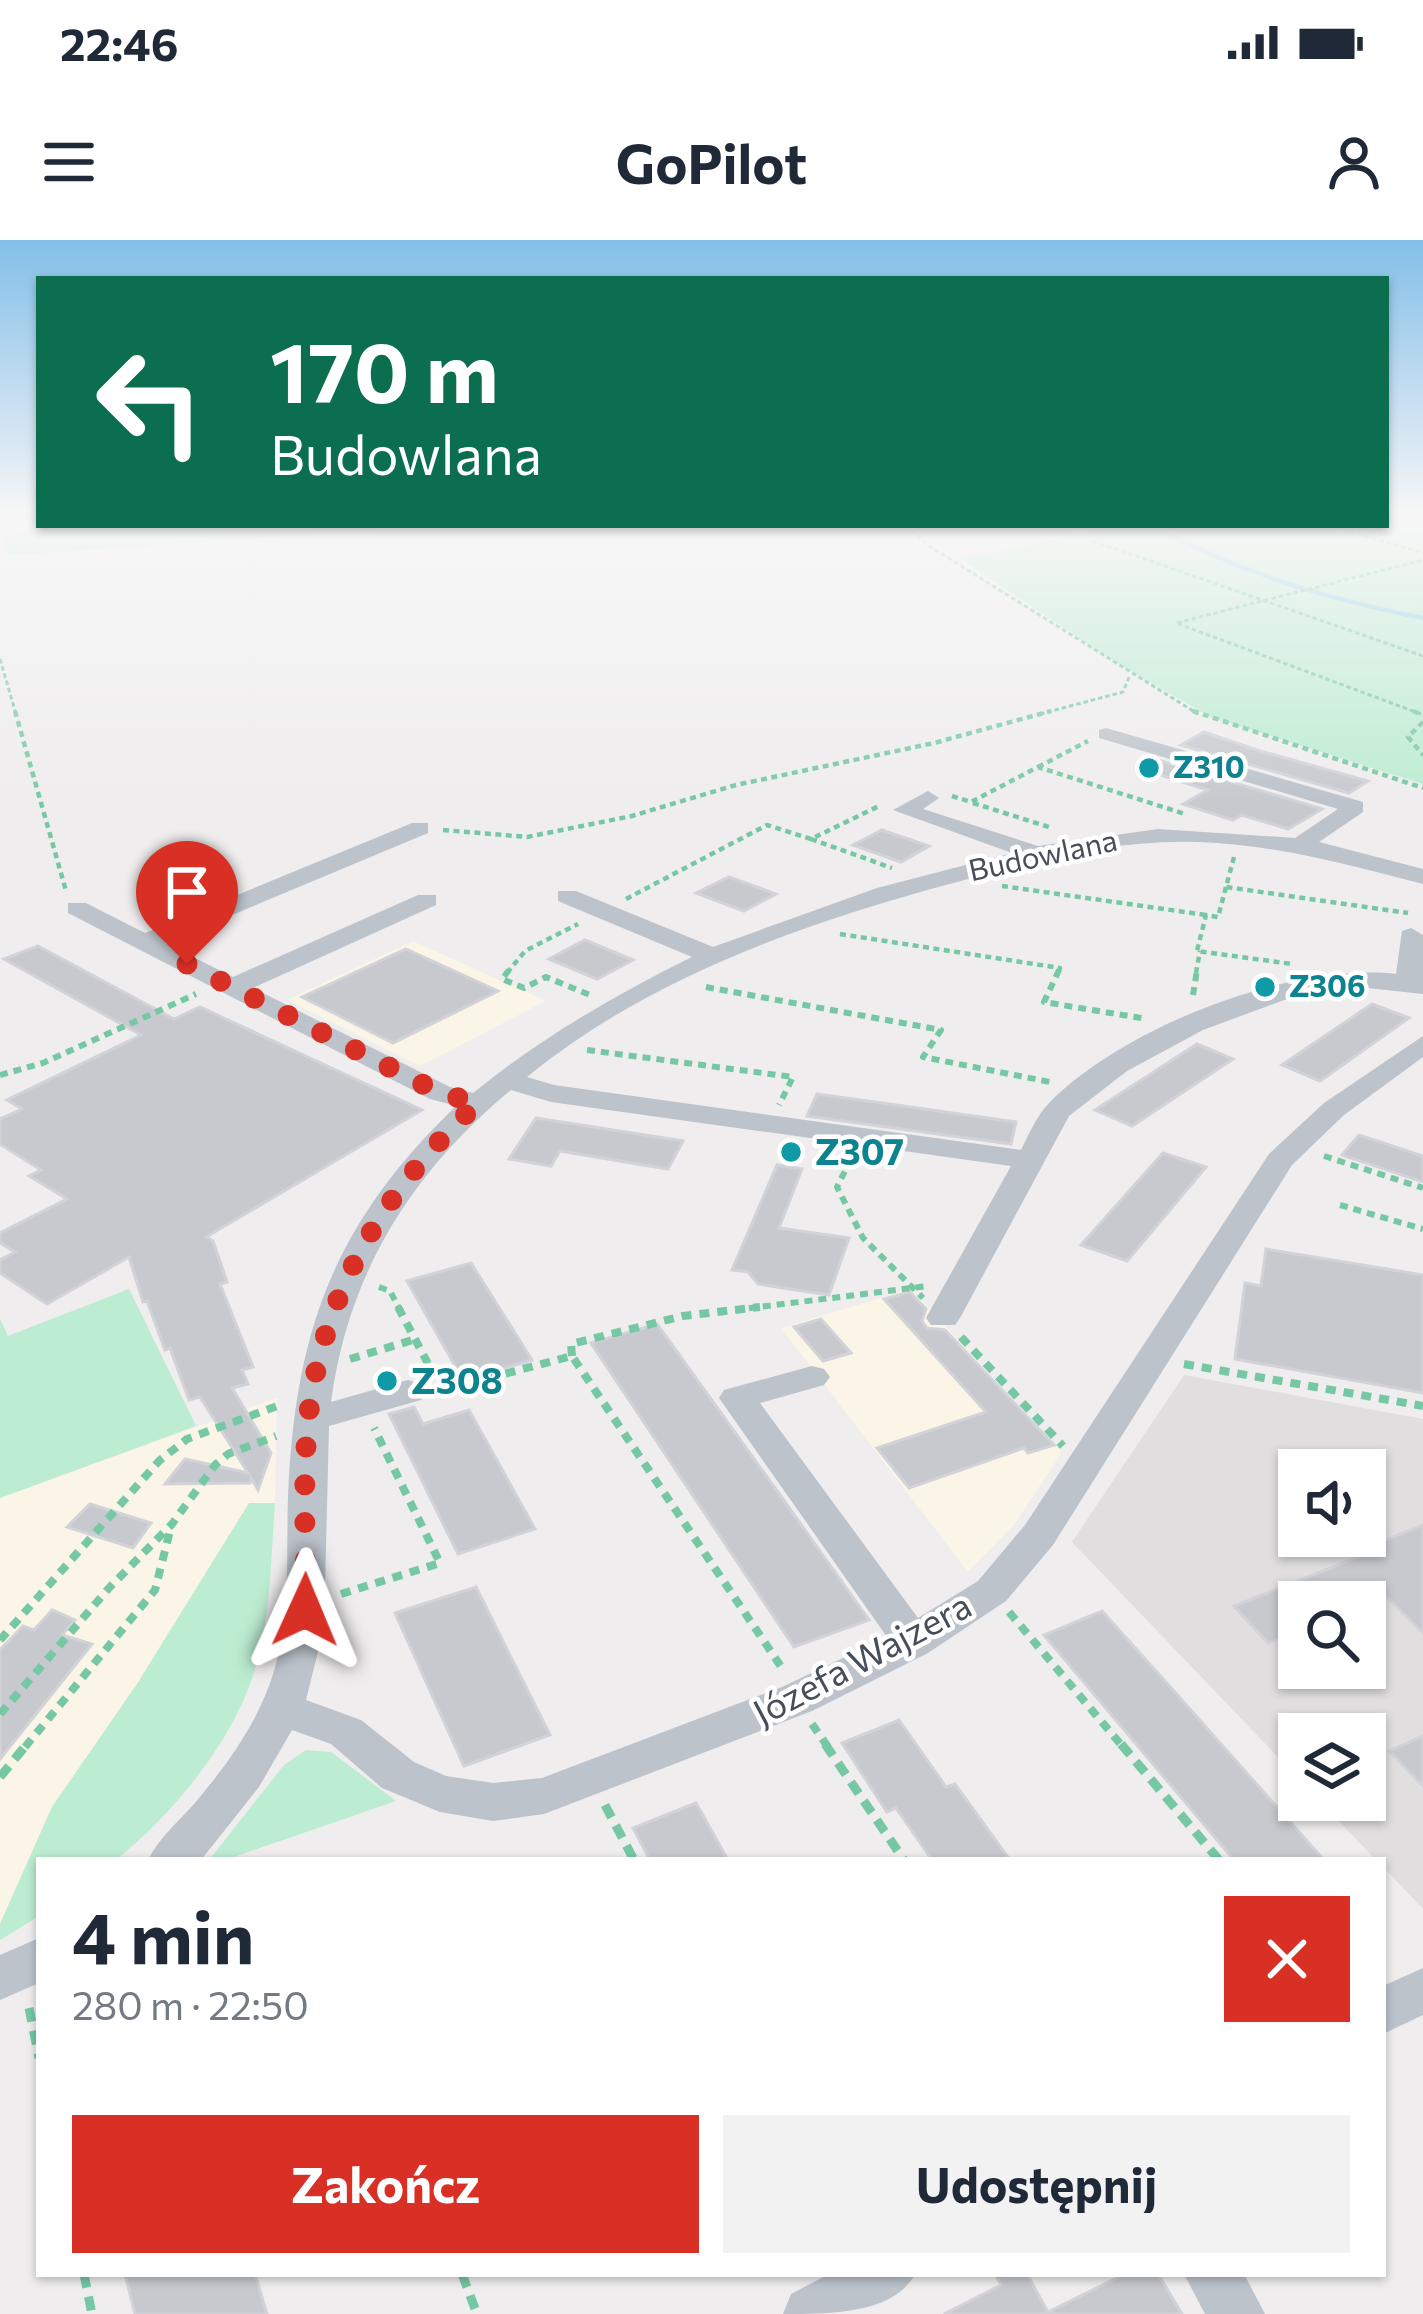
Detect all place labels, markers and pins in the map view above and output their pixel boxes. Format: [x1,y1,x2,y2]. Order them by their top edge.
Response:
place label: Z310 [1173,747,1245,784]
marker: Z310 [1136,755,1162,781]
pin [136,841,238,964]
place label: Z306 [1289,966,1366,1003]
marker: Z306 [1252,974,1278,1000]
place label: Z307 [815,1128,904,1172]
marker: Z307 [778,1139,804,1165]
place label: Z308 [411,1357,503,1401]
marker: Z308 [374,1368,400,1394]

